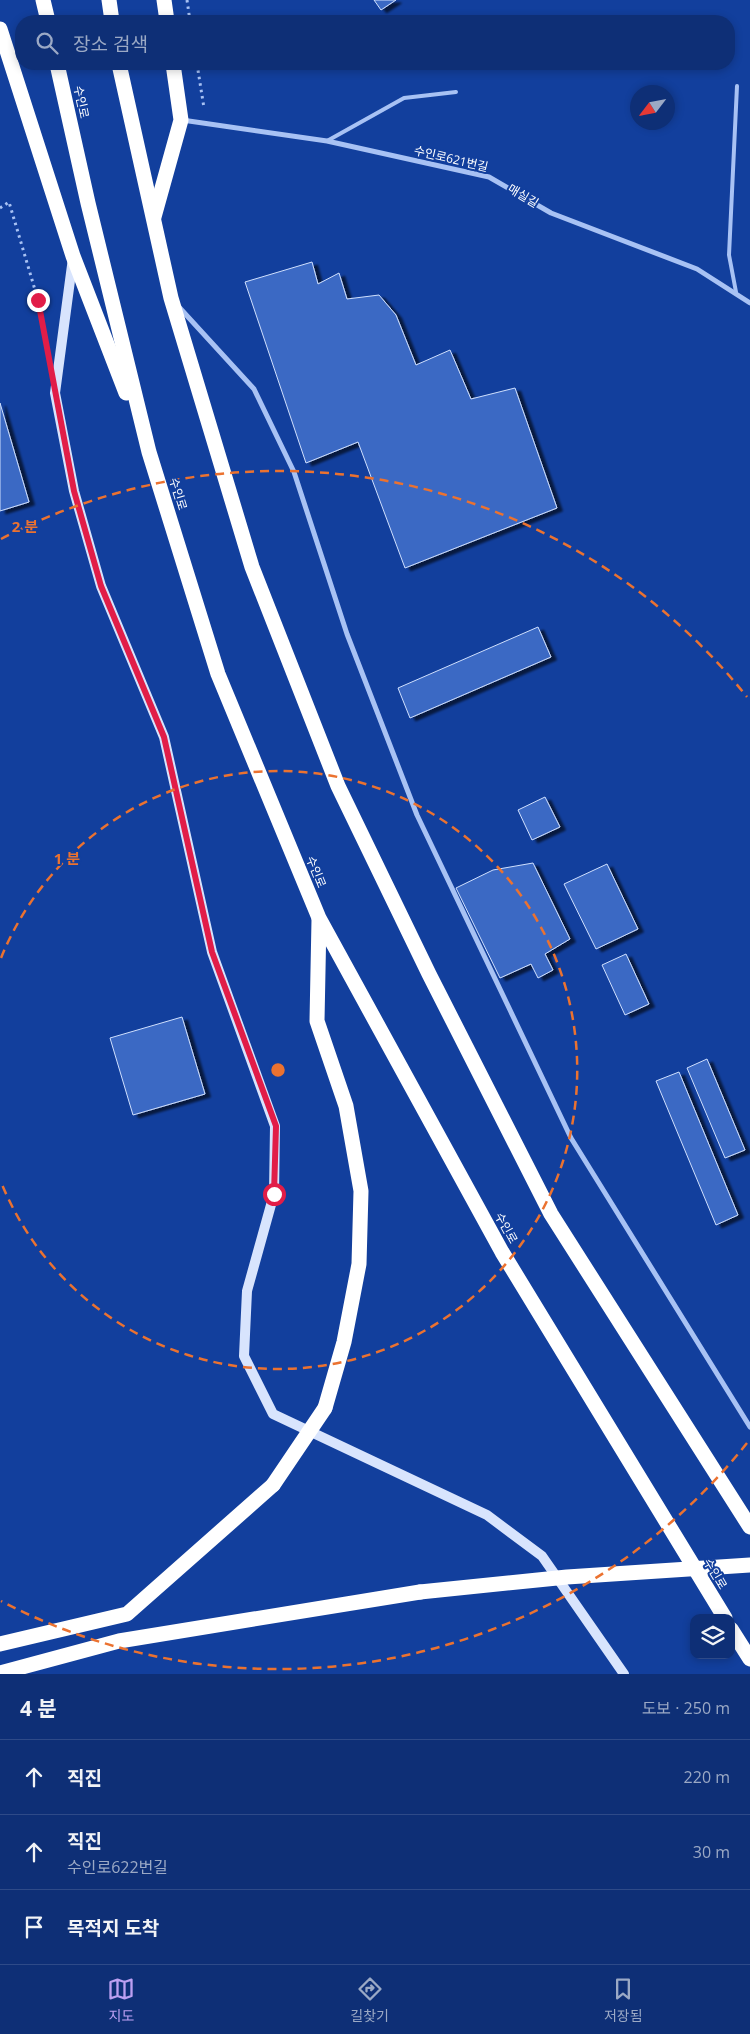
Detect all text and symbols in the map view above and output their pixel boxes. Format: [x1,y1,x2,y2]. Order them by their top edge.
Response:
search box [15,15,735,70]
icon: search [33,29,61,57]
text: 장소 검색 [73,31,148,57]
street label: 수인로 [70,84,93,120]
north arrow [630,85,675,130]
street label: 수인로621번길 [412,142,490,175]
street label: 매실길 [505,180,542,211]
route end [27,289,50,312]
street label: 수인로 [166,476,191,512]
text: 2 분 [12,516,38,536]
text: 1 분 [54,848,80,868]
street label: 수인로 [302,853,331,890]
centre of rings [269,1061,287,1079]
route start [263,1183,286,1206]
street label: 수인로 [491,1209,522,1246]
street label: 수인로 [700,1555,731,1592]
map controls [690,1614,735,1659]
button: layers [690,1614,735,1659]
text: 4 분 [20,1694,57,1722]
text: 도보 · 250 m [642,1697,730,1719]
icon: ahead [20,1763,48,1791]
text: 직진 [67,1765,102,1791]
text: 220 m [684,1766,730,1788]
text: 직진 [67,1828,102,1854]
icon: ahead [20,1838,48,1866]
text: 30 m [693,1841,730,1863]
text: 수인로622번길 [67,1856,168,1878]
icon: arrive [20,1913,48,1941]
text: 목적지 도착 [67,1915,159,1941]
tab: 지도 [107,1975,135,2025]
tab: 길찾기 [350,1975,389,2025]
tab: 저장됨 [604,1975,643,2025]

